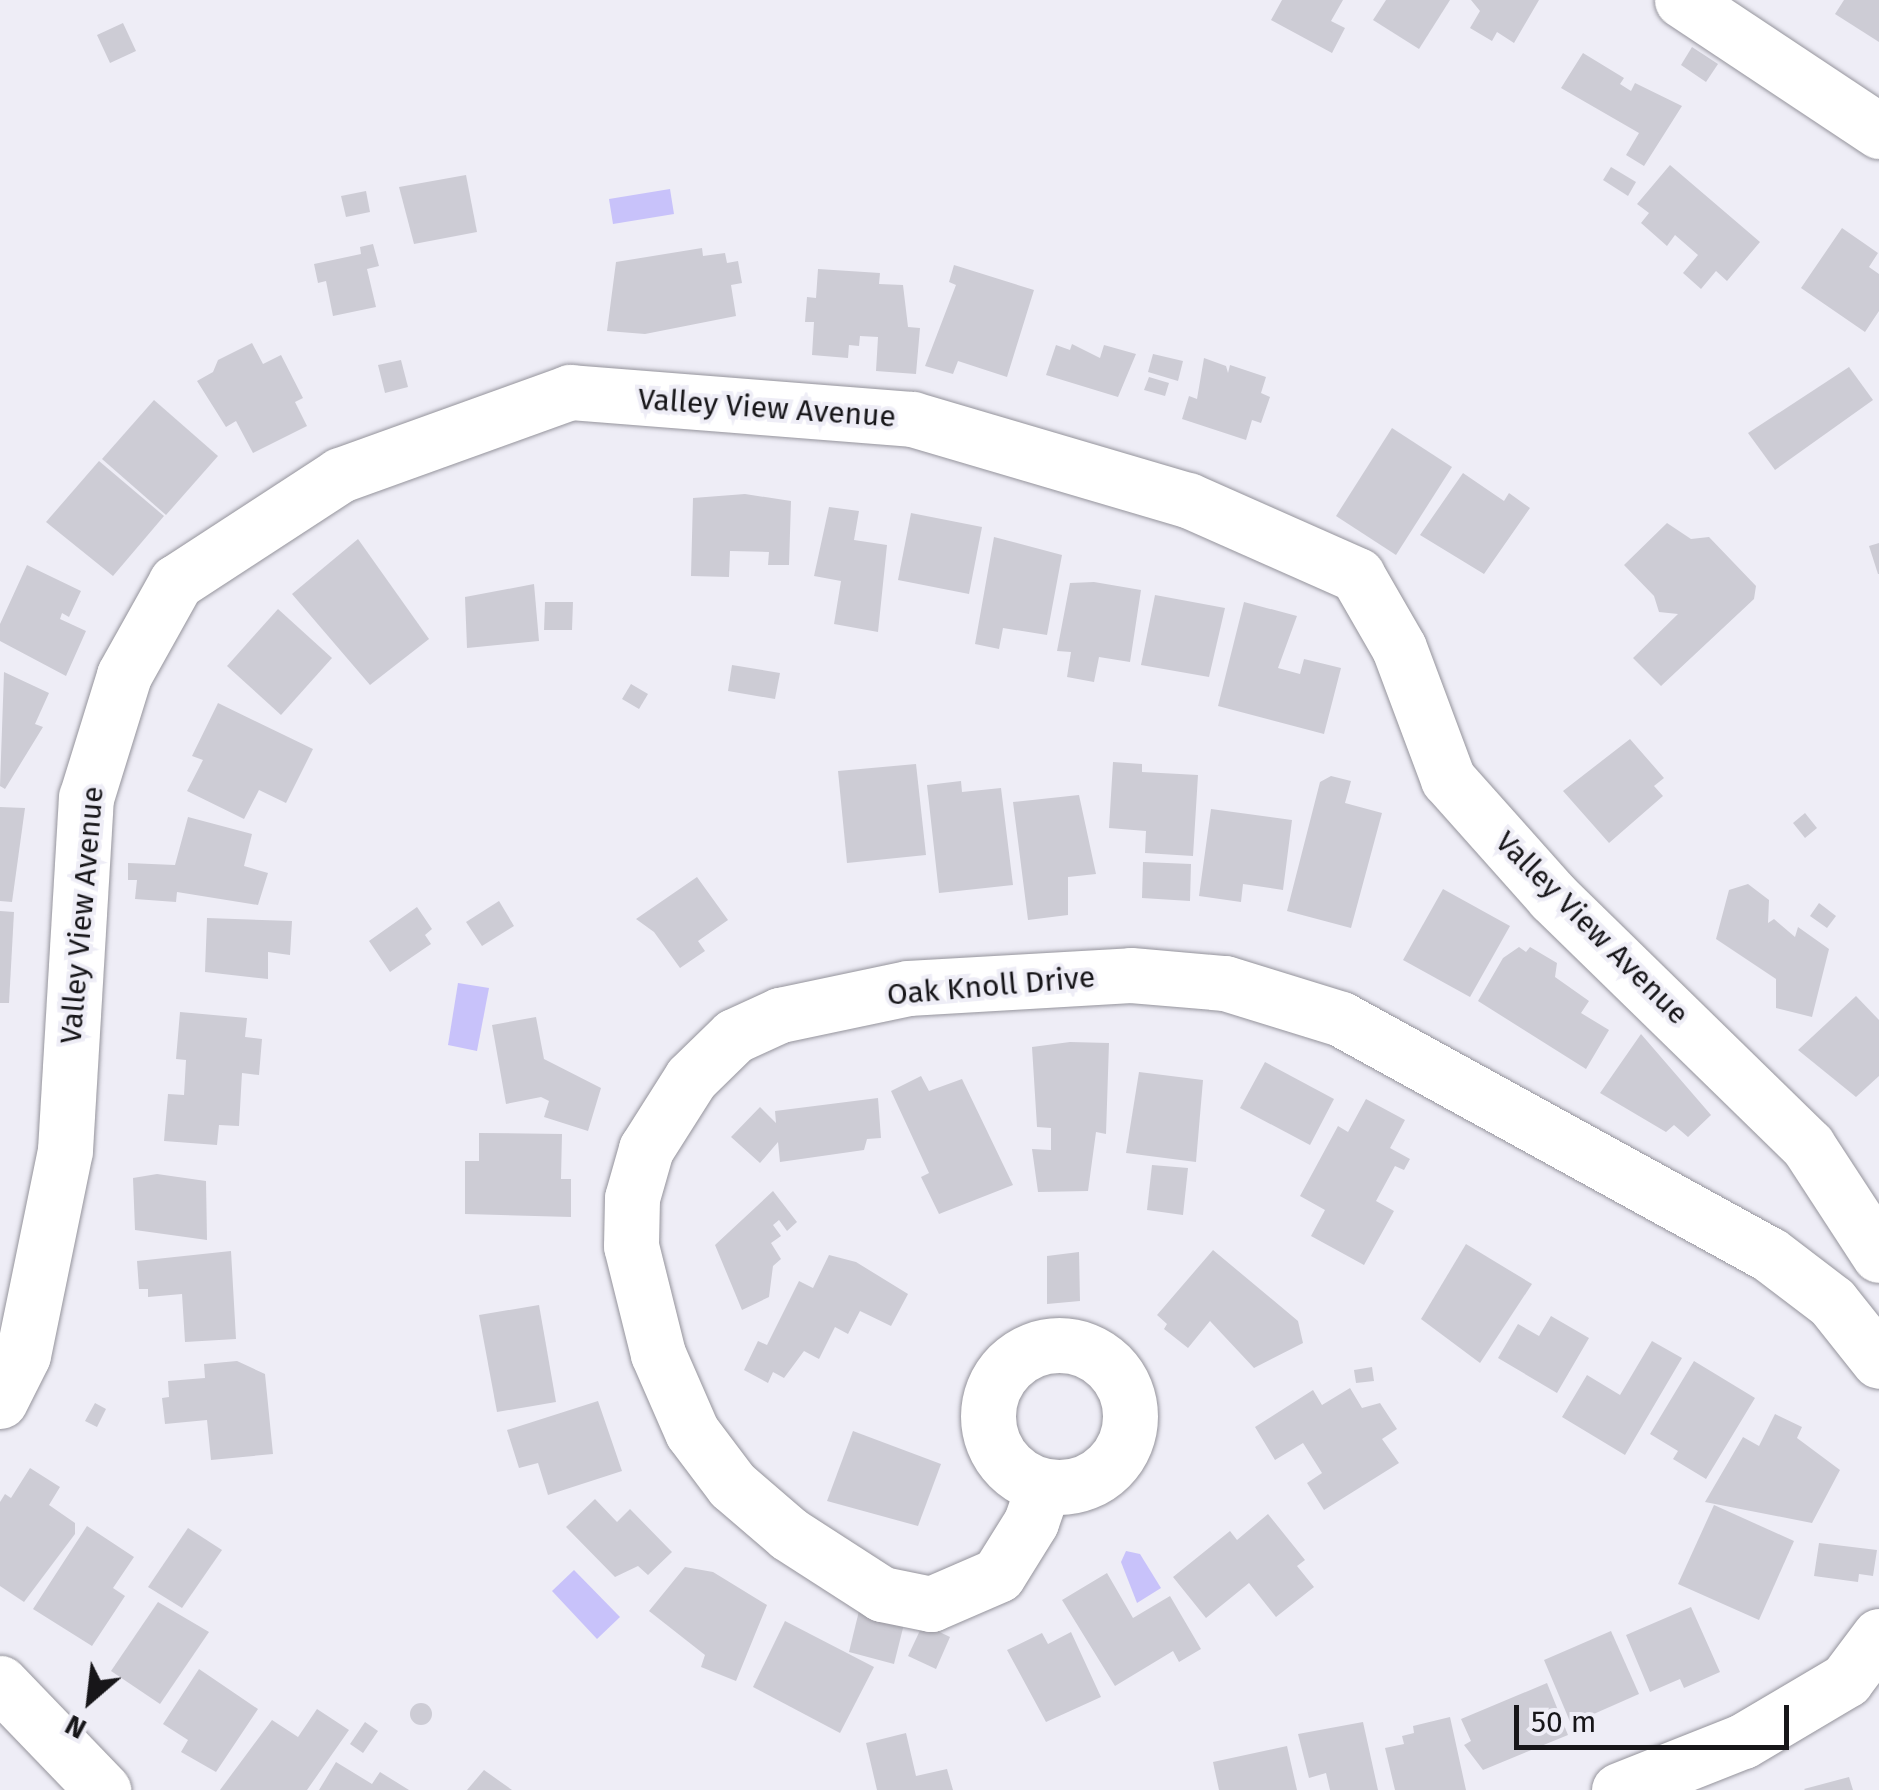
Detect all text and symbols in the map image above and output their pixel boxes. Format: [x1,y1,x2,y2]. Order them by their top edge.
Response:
street label: Valley View Avenue [637,381,897,435]
street label: Valley View Avenue [53,785,111,1045]
street label: Valley View Avenue [1488,824,1696,1032]
street label: Oak Knoll Drive [885,959,1097,1013]
north arrow [40,1650,140,1750]
scale bar [1519,1685,1794,1747]
text: 50 m [1531,1704,1596,1740]
text: N [60,1708,92,1746]

